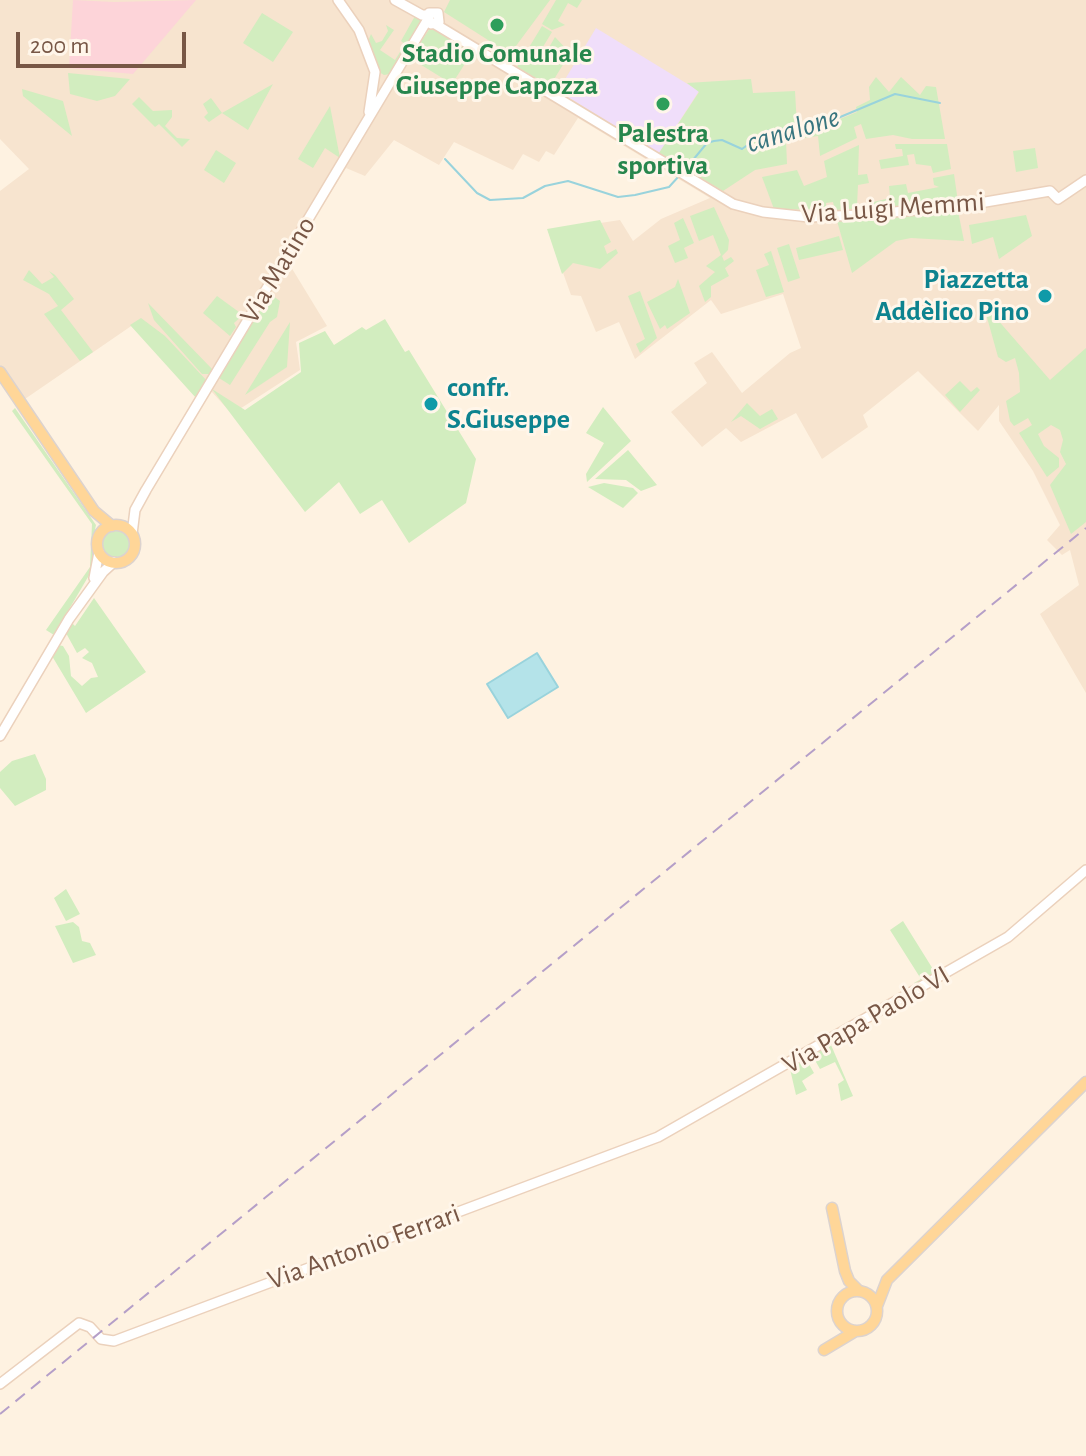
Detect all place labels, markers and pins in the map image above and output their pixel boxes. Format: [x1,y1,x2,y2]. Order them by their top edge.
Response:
marker: Stadio Comunale Giuseppe Capozza [488,16,506,34]
place label: Stadio Comunale Giuseppe Capozza [396,37,598,103]
marker: Palestra sportiva [654,95,672,113]
place label: Palestra sportiva [617,117,709,183]
place label: Piazzetta Addèlico Pino [875,263,1029,329]
marker: Piazzetta Addèlico Pino [1036,287,1054,305]
place label: confr. S.Giuseppe [447,371,570,437]
marker: confr. S.Giuseppe [422,395,440,413]

